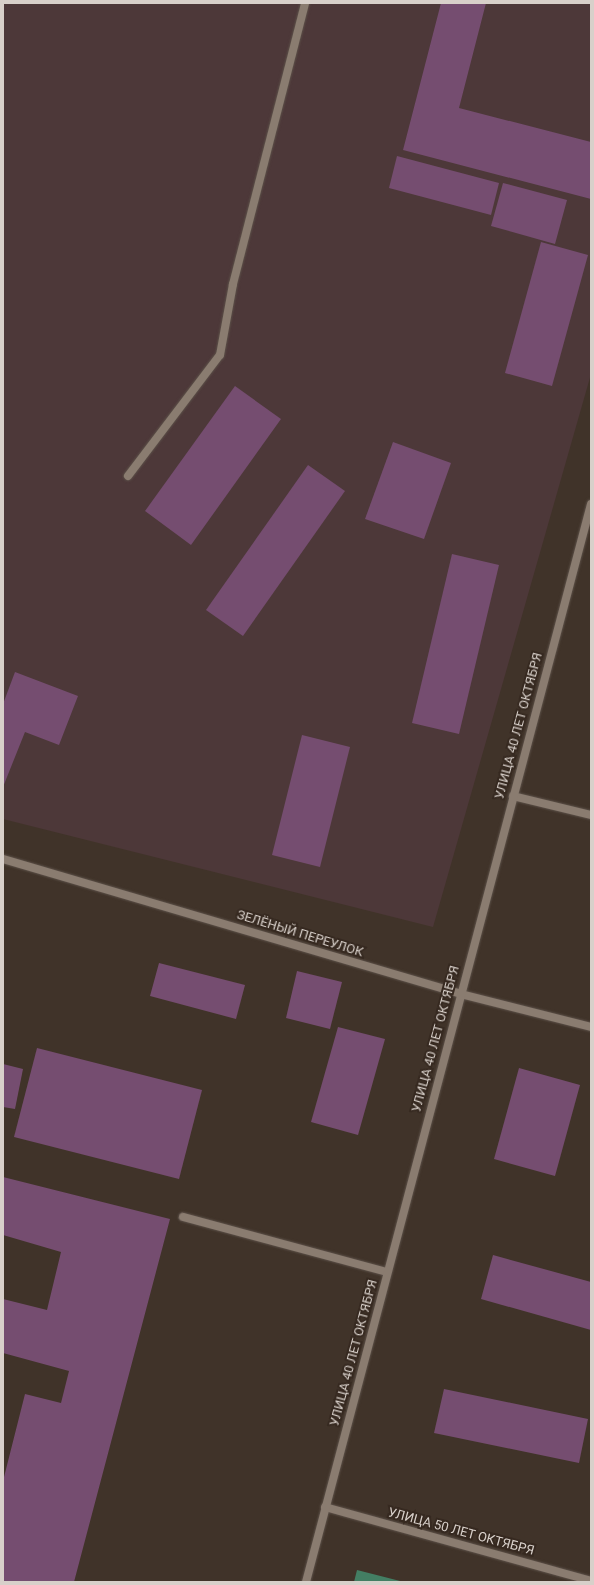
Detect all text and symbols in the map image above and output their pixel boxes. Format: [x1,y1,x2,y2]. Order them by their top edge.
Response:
street label: УЛИЦА 40 ЛЕТ ОКТЯБРЯ [492,651,546,801]
street label: ЗЕЛЁНЫЙ ПЕРЕУЛОК [235,907,365,961]
street label: УЛИЦА 40 ЛЕТ ОКТЯБРЯ [409,964,463,1114]
street label: УЛИЦА 40 ЛЕТ ОКТЯБРЯ [327,1278,381,1428]
street label: УЛИЦА 50 ЛЕТ ОКТЯБРЯ [386,1505,536,1559]

